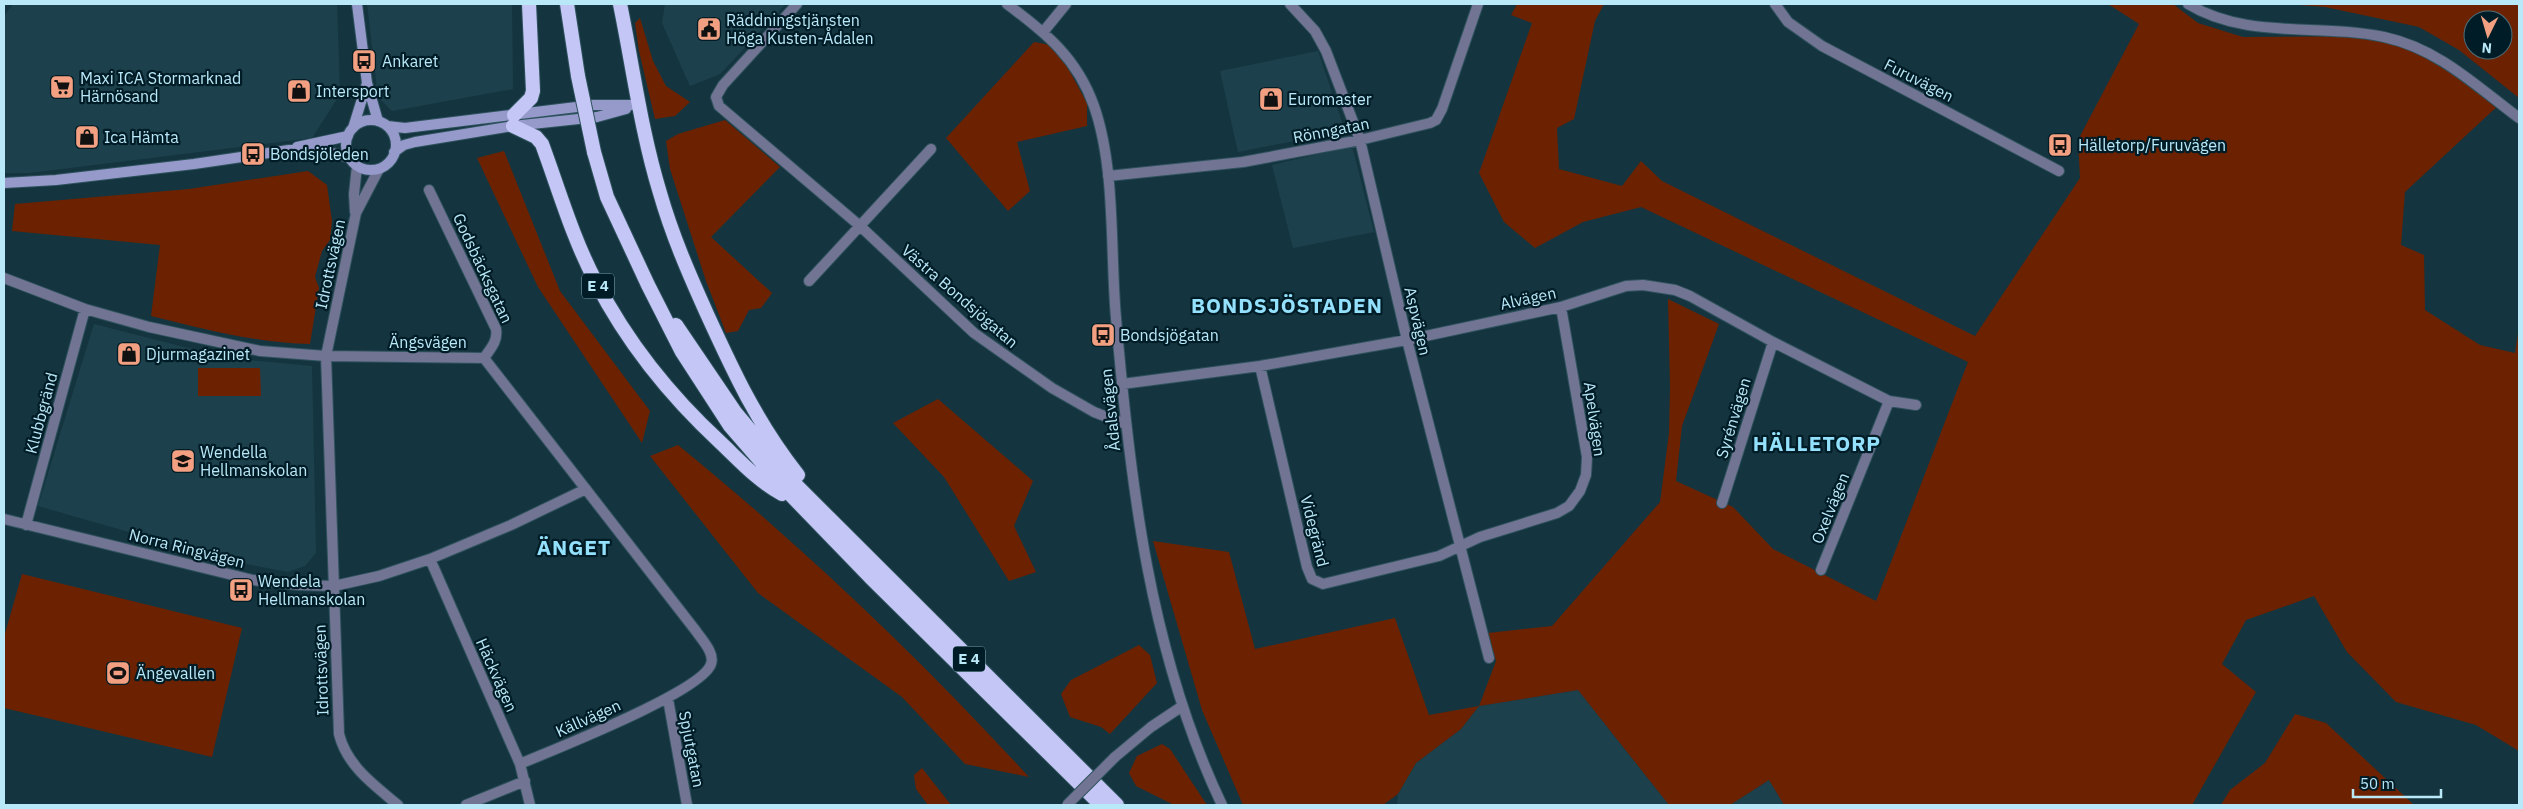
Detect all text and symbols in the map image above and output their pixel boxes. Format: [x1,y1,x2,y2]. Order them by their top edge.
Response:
place label: Räddningstjänsten Höga Kusten-Ådalen [726,10,874,48]
north arrow [2463,10,2513,60]
public building icon: Räddningstjänsten Höga Kusten-Ådalen [696,16,722,42]
text: N [2481,39,2493,57]
bus stop icon: Ankaret [351,48,377,74]
place label: Ankaret [382,51,438,71]
street label: Furuvägen [1881,54,1957,106]
place label: Maxi ICA Stormarknad Härnösand [80,68,241,106]
supermarket icon: Maxi ICA Stormarknad Härnösand [49,74,75,100]
shop icon: Intersport [286,78,312,104]
place label: Intersport [316,81,389,101]
shop icon: Euromaster [1258,86,1284,112]
place label: Euromaster [1288,89,1372,109]
street label: Rönngatan [1291,113,1371,147]
shop icon: Ica Hämta [74,124,100,150]
place label: Ica Hämta [104,127,179,147]
bus stop icon: Hälletorp/Furuvägen [2047,132,2073,158]
place label: Hälletorp/Furuvägen [2078,135,2226,155]
bus stop icon: Bondsjöleden [240,141,266,167]
place label: Bondsjöleden [270,144,369,164]
street label: Godsbäcksgatan [449,210,517,326]
street label: Idrottsvägen [311,217,349,311]
street label: Västra Bondsjögatan [898,240,1022,352]
road number: E 4 [582,274,614,298]
street label: Alvägen [1498,282,1558,314]
street label: Aspvägen [1400,285,1436,357]
district label: BONDSJÖSTADEN [1191,291,1383,319]
bus stop icon: Bondsjögatan [1090,322,1116,348]
place label: Bondsjögatan [1120,325,1219,345]
street label: Ängsvägen [389,332,467,352]
shop icon: Djurmagazinet [116,341,142,367]
place label: Djurmagazinet [146,344,250,364]
street label: Ådalsvägen [1095,368,1124,452]
street label: Klubbgränd [21,370,61,456]
street label: Syrénvägen [1711,375,1755,461]
street label: Apelvägen [1580,380,1610,458]
district label: HÄLLETORP [1753,429,1881,457]
place label: Wendella Hellmanskolan [200,442,307,480]
school or university icon: Wendella Hellmanskolan [170,448,196,474]
street label: Oxelvägen [1807,470,1853,546]
street label: Videgränd [1296,493,1334,569]
street label: Norra Ringvägen [127,524,247,572]
district label: ÄNGET [537,533,611,561]
place label: Wendela Hellmanskolan [258,571,365,609]
bus stop icon: Wendela Hellmanskolan [228,577,254,603]
street label: Idrottsvägen [309,624,333,716]
street label: Häckvägen [472,635,522,715]
road number: E 4 [953,646,985,672]
sports icon: Ängevallen [105,660,131,686]
place label: Ängevallen [136,663,215,683]
street label: Källvägen [552,695,624,741]
street label: Spjutgatan [675,709,709,789]
scale bar [2353,766,2440,798]
text: 50 m [2360,774,2395,793]

